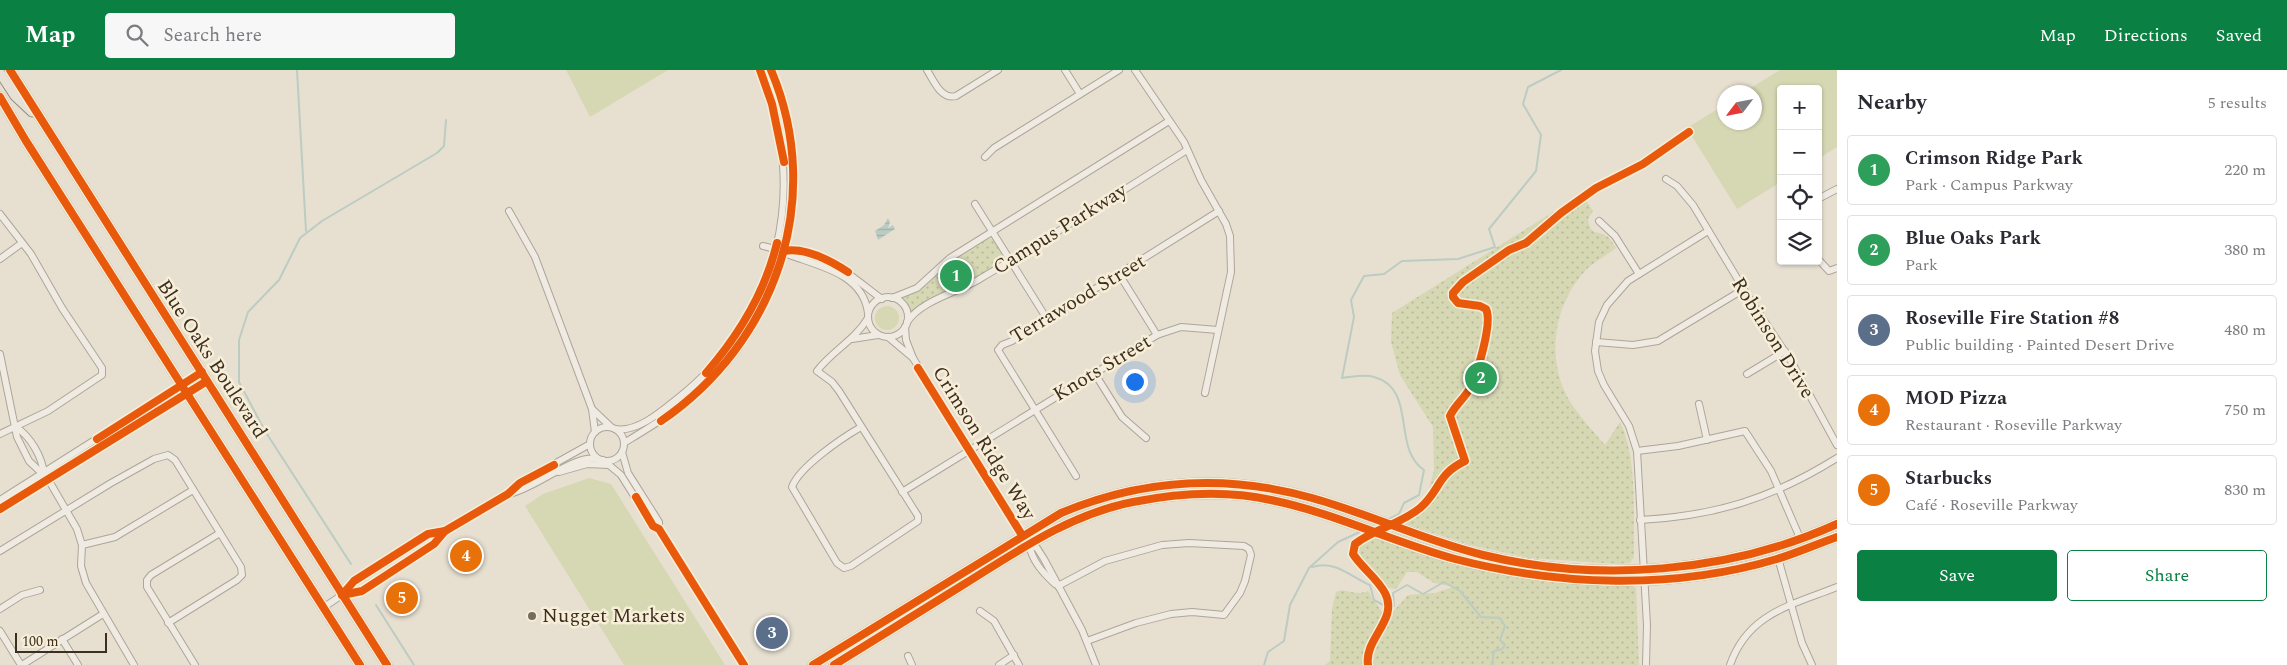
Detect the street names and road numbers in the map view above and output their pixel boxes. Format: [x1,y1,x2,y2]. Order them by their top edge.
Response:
street label: Campus Parkway [987,175,1134,282]
street label: Terrawood Street [1004,247,1152,351]
street label: Robinson Drive [1724,271,1822,405]
street label: Blue Oaks Boulevard [149,274,275,444]
street label: Knots Street [1047,327,1157,409]
street label: Crimson Ridge Way [924,360,1044,527]

